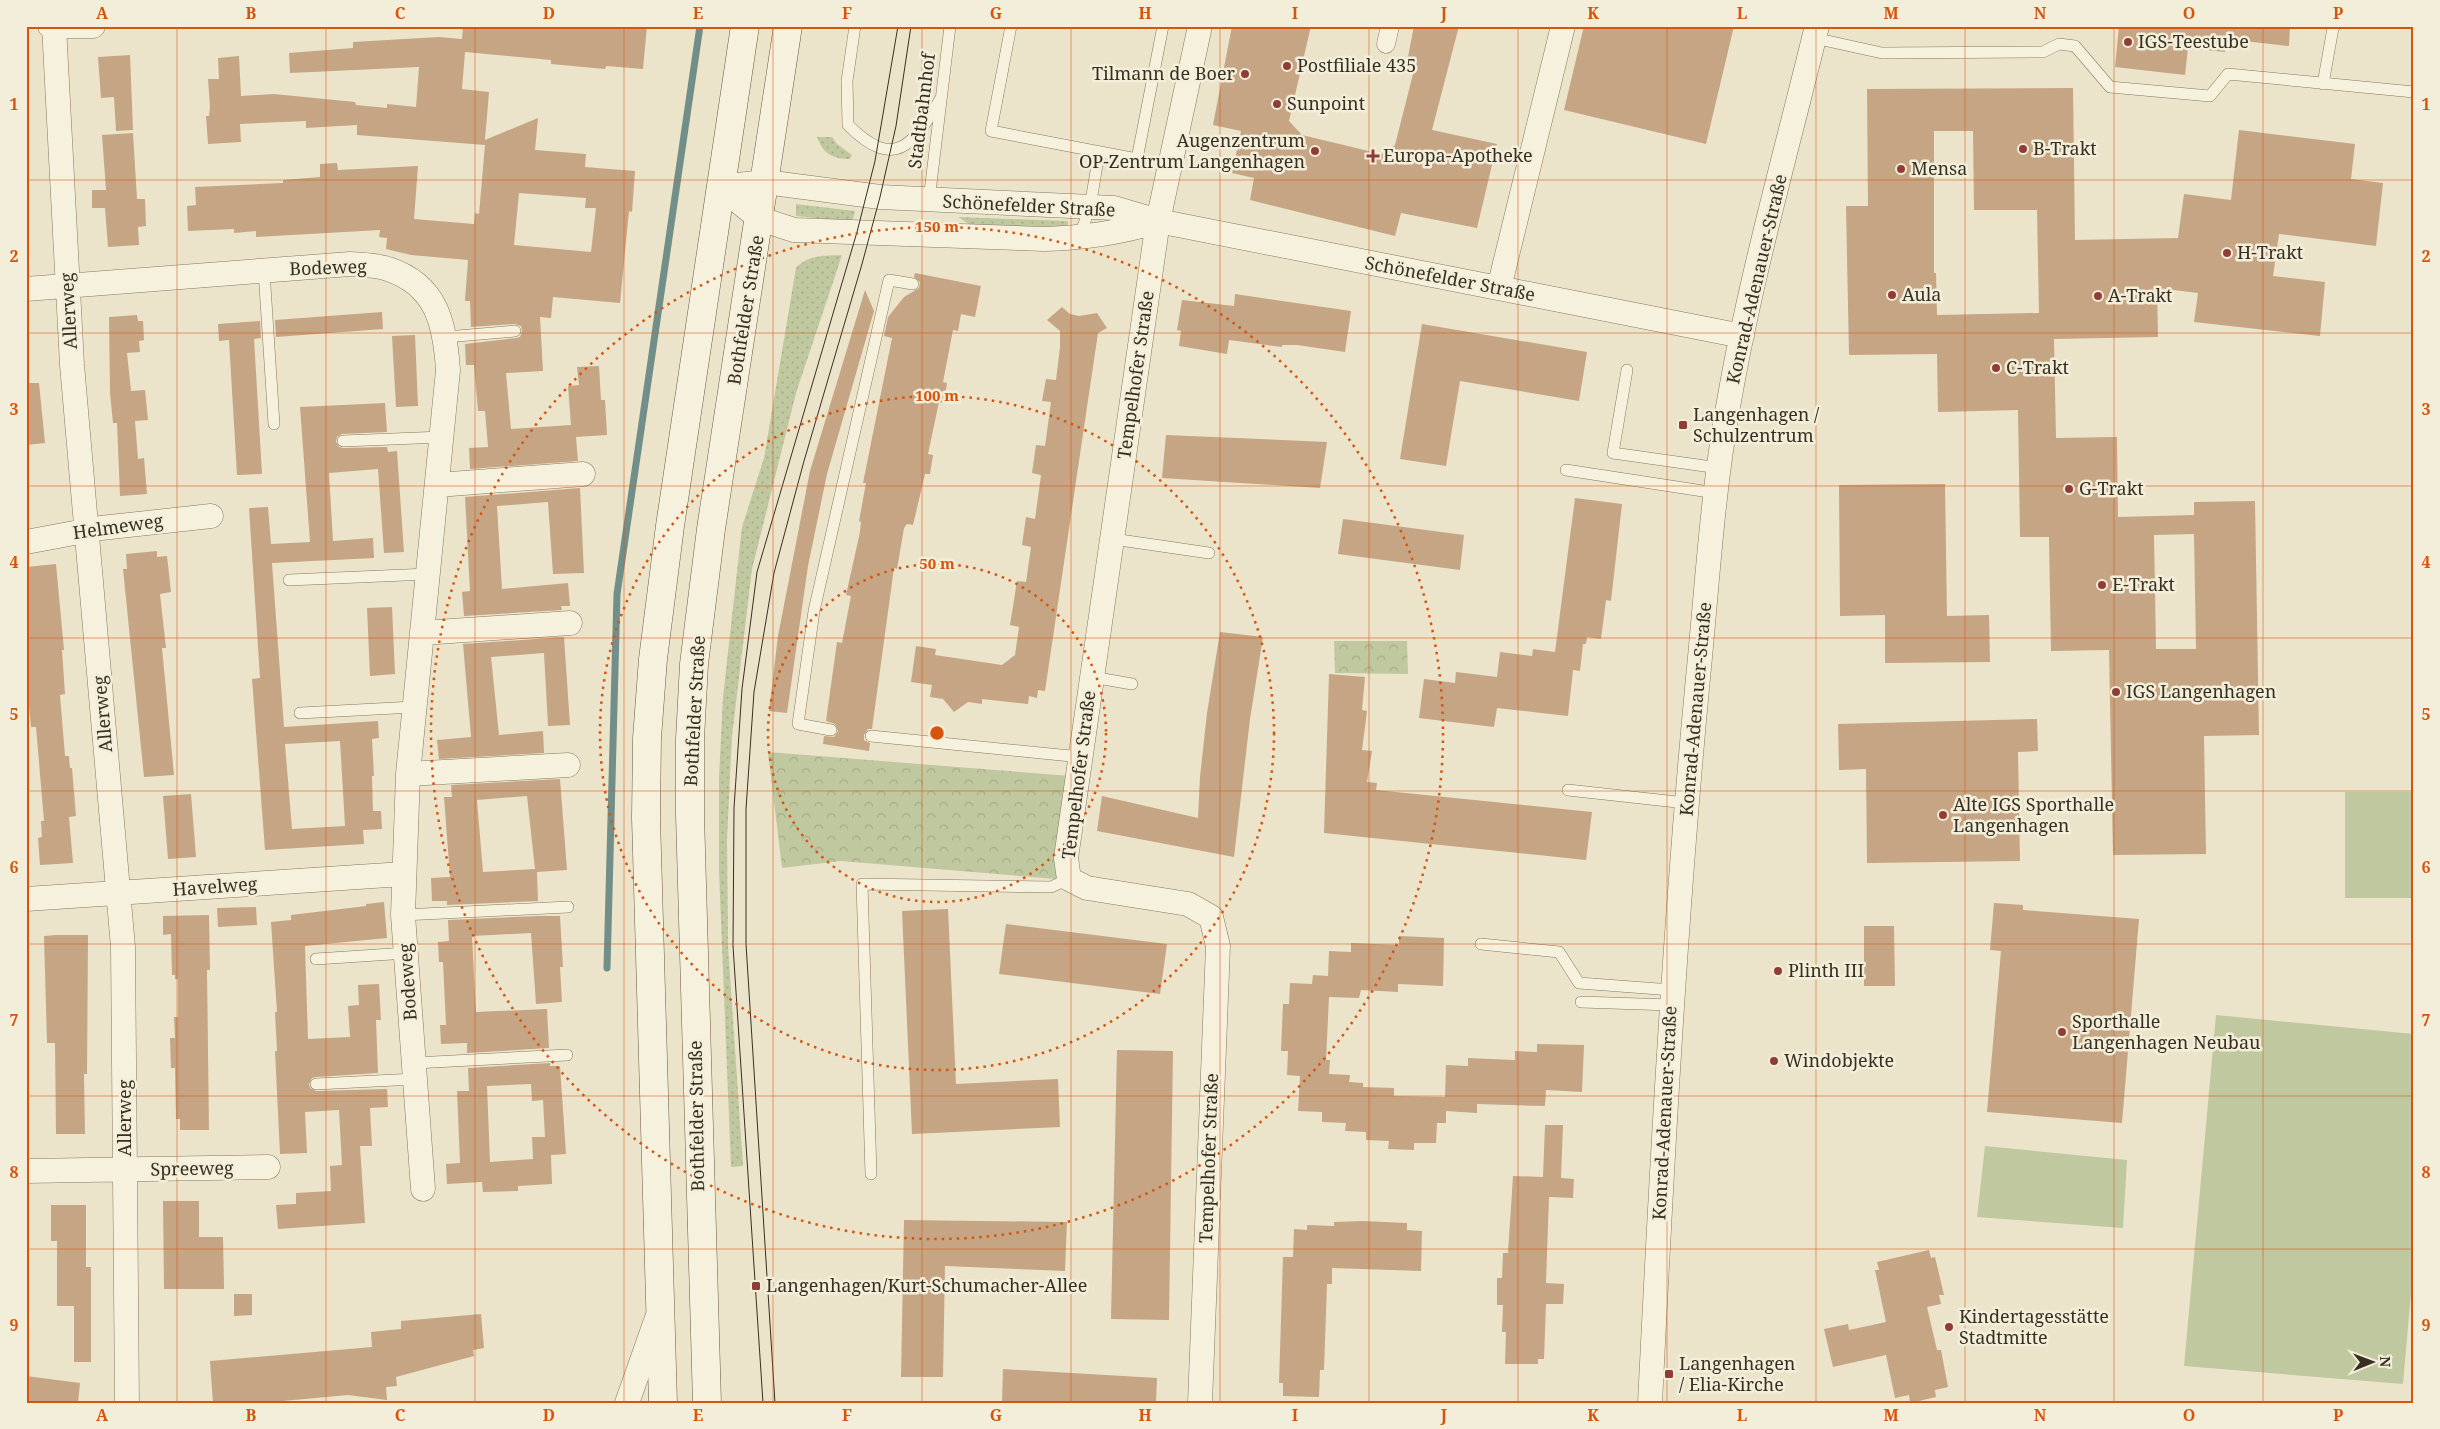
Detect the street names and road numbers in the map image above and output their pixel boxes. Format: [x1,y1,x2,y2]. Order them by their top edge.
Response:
street label: Stadtbahnhof [902,50,940,170]
street label: Konrad-Adenauer-Straße [1720,171,1792,386]
street label: Schönefelder Straße [942,188,1116,222]
street label: Bothfelder Straße [721,233,769,386]
street label: Schönefelder Straße [1363,250,1537,306]
street label: Bodeweg [289,254,368,280]
street label: Allerweg [54,272,82,350]
street label: Tempelhofer Straße [1111,289,1159,461]
street label: Helmeweg [71,508,165,544]
street label: Konrad-Adenauer-Straße [1674,601,1716,817]
street label: Bothfelder Straße [678,635,710,787]
street label: Allerweg [87,674,117,753]
street label: Tempelhofer Straße [1056,689,1100,861]
street label: Havelweg [172,871,258,901]
street label: Bodeweg [392,942,422,1022]
street label: Konrad-Adenauer-Straße [1646,1005,1682,1221]
street label: Bothfelder Straße [683,1040,709,1192]
street label: Tempelhofer Straße [1193,1073,1223,1243]
street label: Allerweg [112,1079,136,1156]
street label: Spreeweg [150,1155,234,1181]

